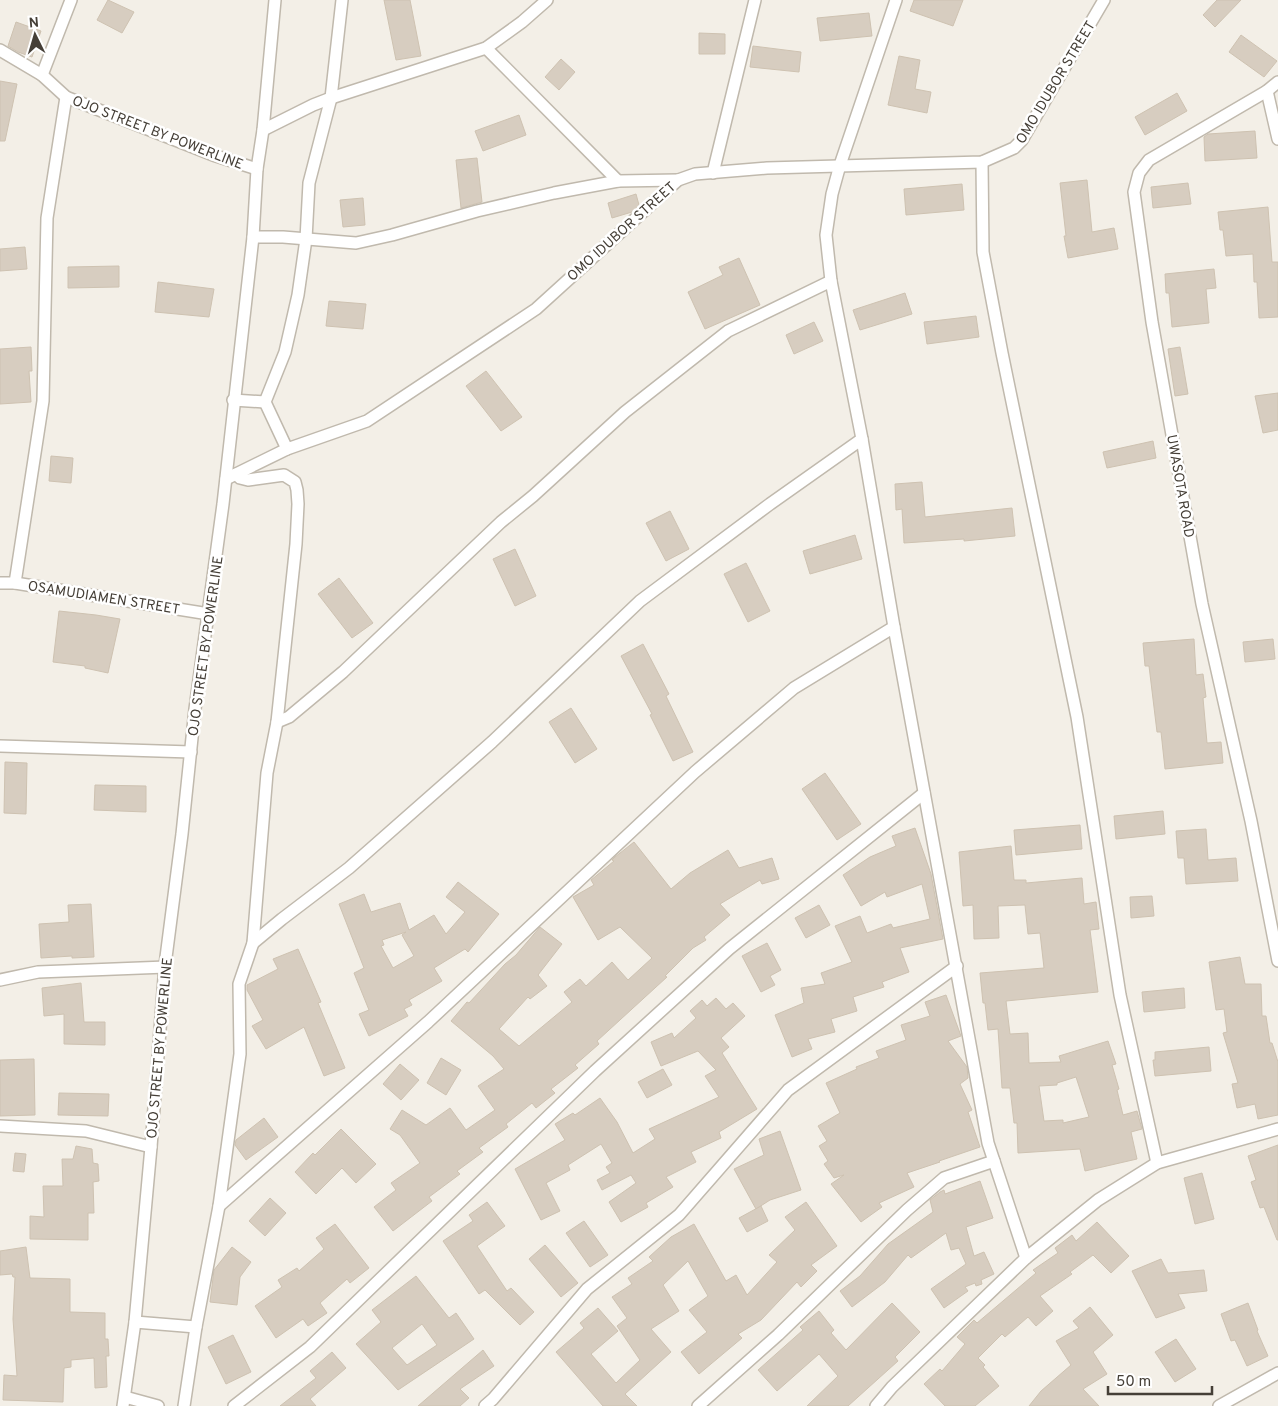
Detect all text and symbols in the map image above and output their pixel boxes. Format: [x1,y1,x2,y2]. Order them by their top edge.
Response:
north arrow [10,10,60,60]
text: N [28,15,40,32]
street label: OMO IDUBOR STREET [1013,18,1100,147]
street label: OJO STREET BY POWERLINE [69,93,245,174]
street label: OMO IDUBOR STREET [564,179,680,285]
street label: UWASOTA ROAD [1162,433,1197,539]
street label: OJO STREET BY POWERLINE [185,555,228,737]
street label: OSAMUDIAMEN STREET [26,578,181,619]
street label: OJO STREET BY POWERLINE [144,957,177,1140]
scale bar [1108,1364,1212,1396]
text: 50 m [1116,1373,1151,1392]

